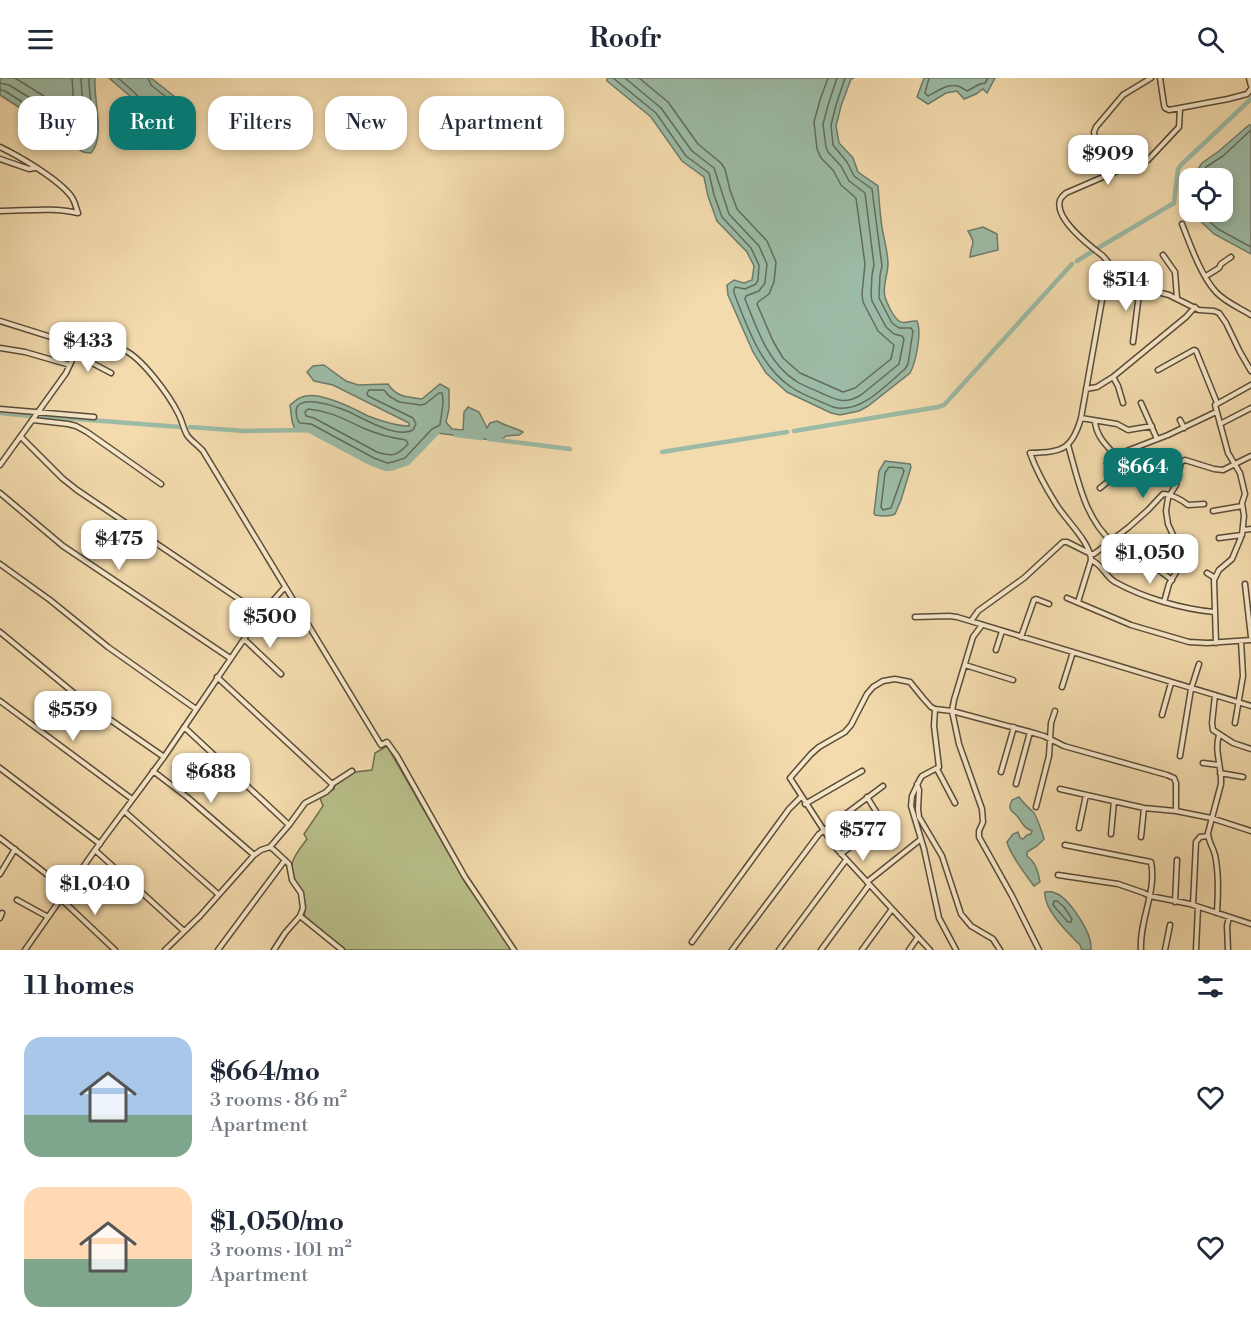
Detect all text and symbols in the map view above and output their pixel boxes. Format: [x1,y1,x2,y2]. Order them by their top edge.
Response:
text: Roofr [589,22,662,56]
icon: menu [24,23,57,56]
icon: search [1194,23,1227,56]
chip: Buy [18,96,97,150]
chip: Rent [109,96,196,150]
chip: Filters [208,96,313,150]
chip: New [325,96,407,150]
chip: Apartment [419,96,564,150]
pin: $909 [1072,135,1144,186]
text: $909 [1082,142,1134,167]
map controls [1179,168,1233,222]
button: locate [1179,168,1233,222]
pin: $514 [1090,261,1162,312]
text: $514 [1103,268,1149,293]
pin: $433 [52,322,124,373]
text: $433 [63,329,113,354]
pin: $664 [1107,448,1179,499]
text: $664 [1118,455,1168,480]
pin: $475 [83,520,155,571]
text: $475 [95,527,143,552]
pin: $1,050 [1101,534,1199,585]
text: $1,050 [1115,541,1185,566]
pin: $500 [234,598,306,649]
text: $500 [243,605,297,630]
pin: $559 [37,691,109,742]
text: $559 [48,698,98,723]
pin: $688 [175,753,247,804]
text: $688 [186,760,236,785]
pin: $577 [827,811,899,862]
text: $577 [840,818,887,843]
pin: $1,040 [46,865,144,916]
text: $1,040 [60,872,130,897]
text: 11 homes [24,970,134,1002]
icon: filters [1194,970,1227,1003]
text: $664/mo [210,1056,320,1088]
icon: home [72,1061,144,1133]
icon: heart [1194,1081,1227,1114]
text: 3 rooms · 86 m² [210,1088,347,1113]
text: Apartment [210,1113,308,1138]
text: $1,050/mo [210,1206,344,1238]
icon: home [72,1211,144,1283]
icon: heart [1194,1231,1227,1264]
text: 3 rooms · 101 m² [210,1238,352,1263]
text: Apartment [210,1263,308,1288]

